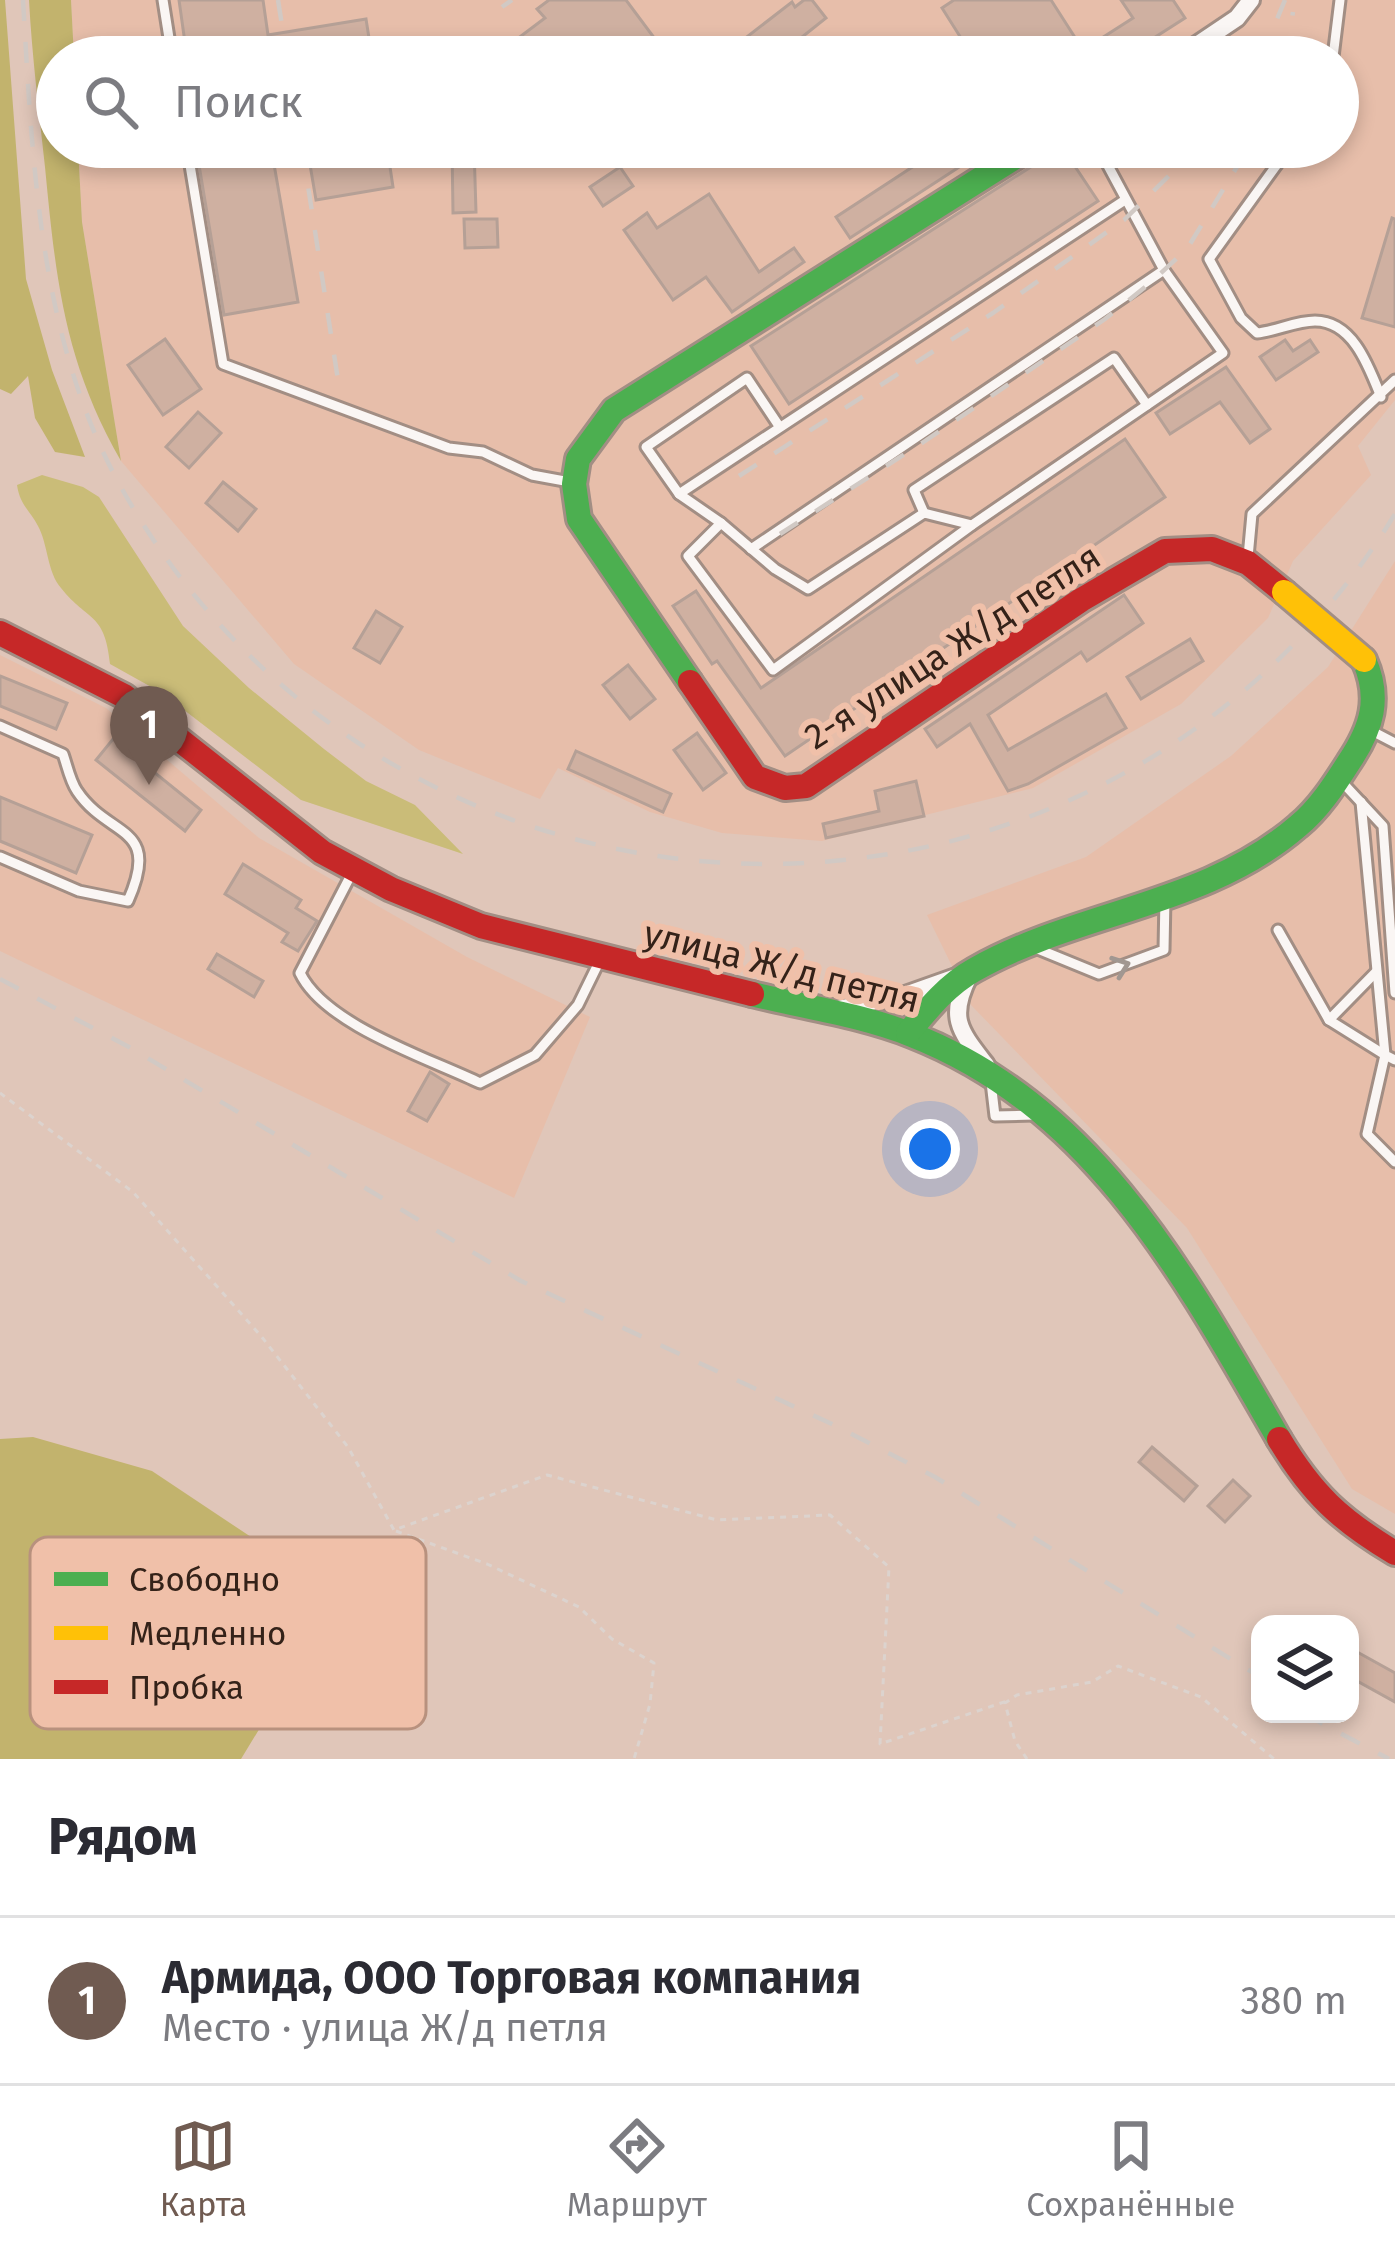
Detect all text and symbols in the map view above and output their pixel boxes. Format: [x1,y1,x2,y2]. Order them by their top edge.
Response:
search box [36,36,1359,168]
icon: search [78,69,144,135]
text: Поиск [174,75,303,129]
street label: 2-я улица Ж/д петля [796,535,1109,759]
pin: 1 [110,686,188,785]
street label: улица Ж/д петля [639,911,924,1023]
one-way arrow [1109,956,1130,980]
your location [900,1119,960,1179]
legend [30,1537,426,1729]
text: Свободно [129,1560,280,1600]
text: Медленно [129,1614,286,1654]
map controls [1251,1615,1359,1723]
button: layers [1251,1615,1359,1723]
text: Пробка [129,1668,244,1708]
text: Рядом [48,1806,197,1868]
text: Армида, ООО Торговая компания [162,1951,861,2005]
text: 1 [78,1978,96,2024]
text: 380 m [1241,1978,1347,2024]
text: Место · улица Ж/д петля [162,2005,608,2051]
tab: Карта [160,2113,247,2225]
tab: Маршрут [567,2113,707,2225]
tab: Сохранённые [1026,2113,1235,2225]

